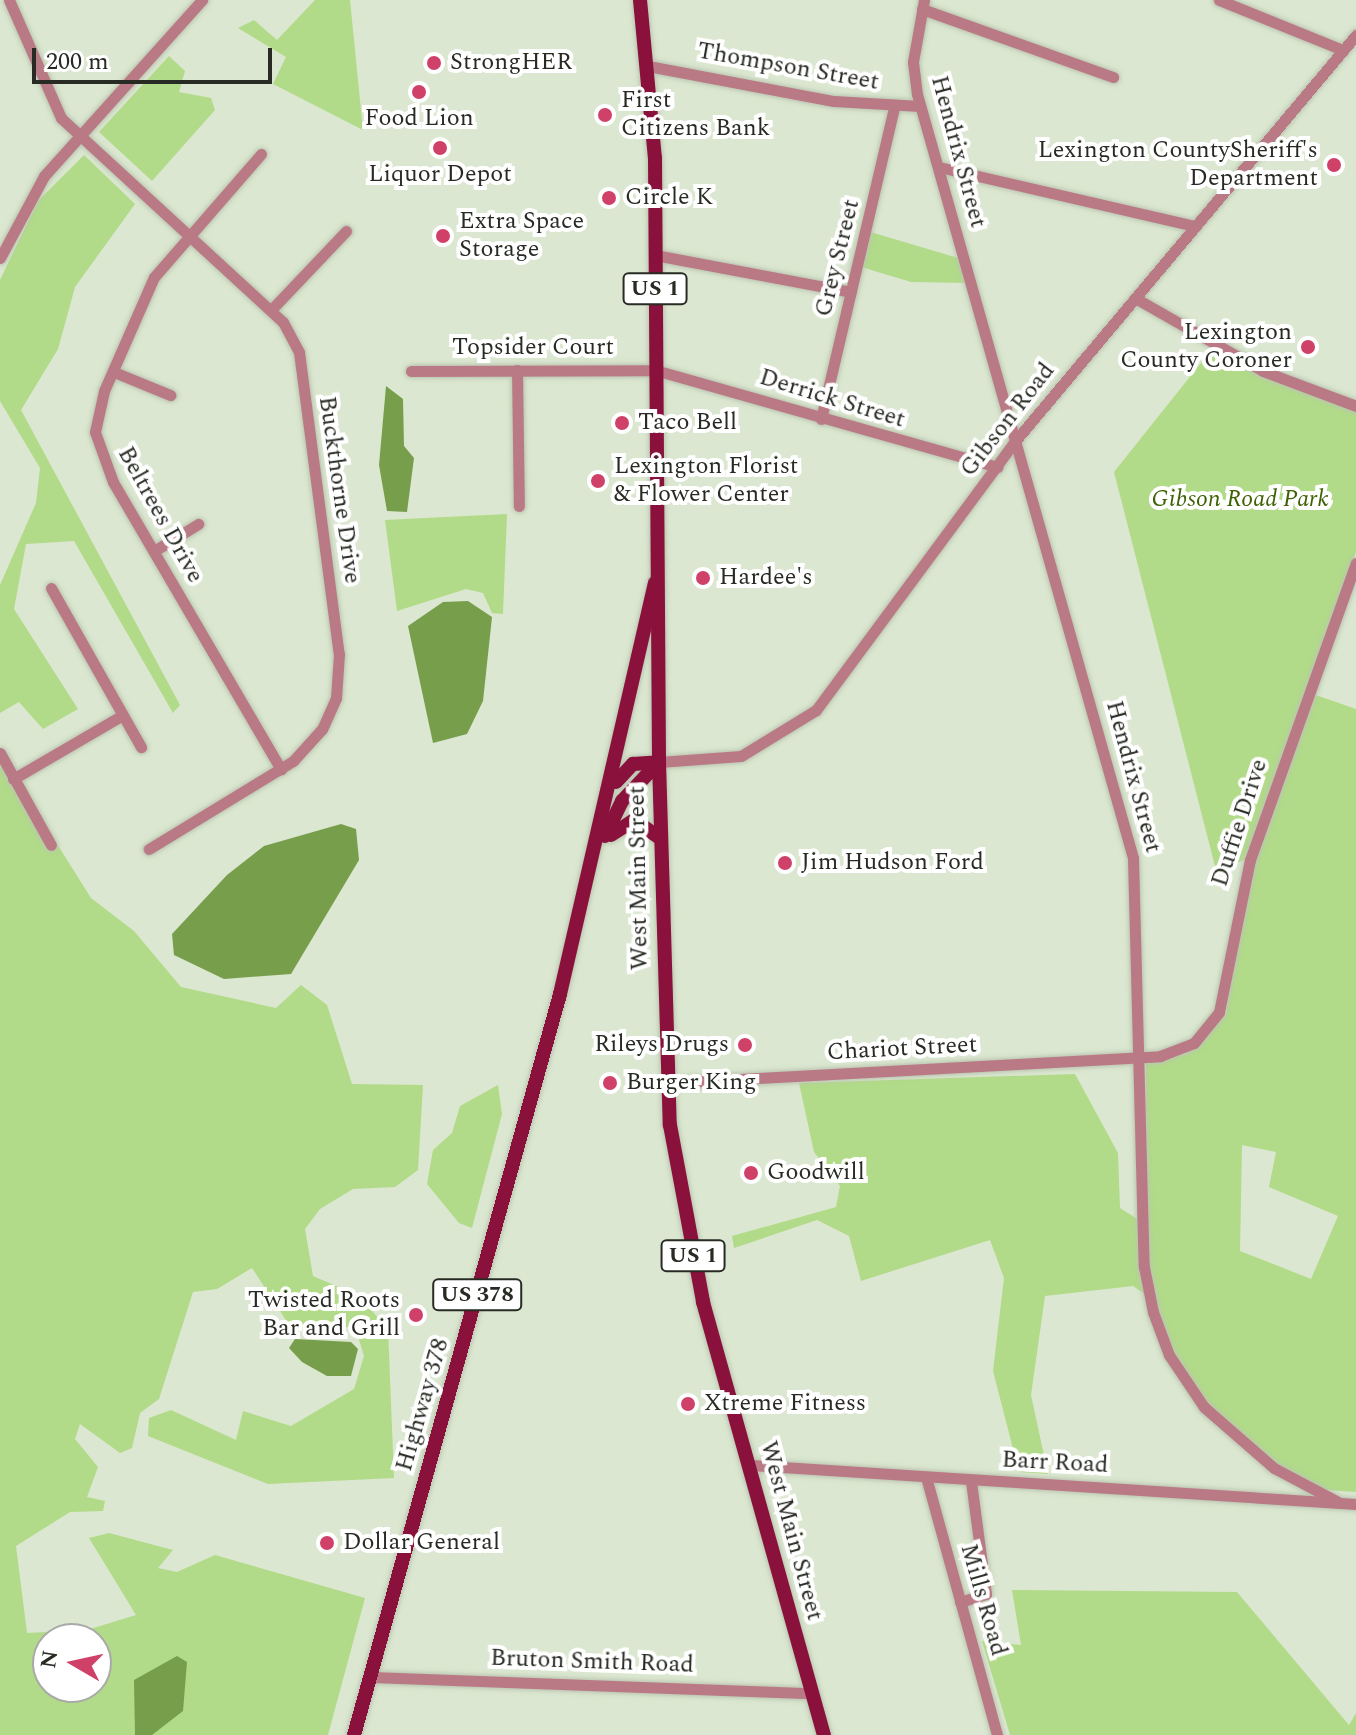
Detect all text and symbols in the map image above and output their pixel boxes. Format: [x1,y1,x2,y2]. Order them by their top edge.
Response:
scale bar [36,32,276,82]
street label: Thompson Street [695,37,881,97]
text: 200 m [46,44,109,80]
place label: StrongHER [450,49,572,77]
marker: StrongHER [425,54,443,72]
street label: Hendrix Street [924,73,992,231]
marker: Food Lion [410,83,428,101]
place label: First Citizens Bank [621,87,770,143]
place label: Food Lion [364,105,474,133]
marker: First Citizens Bank [596,106,614,124]
place label: Lexington CountySheriff's Department [1038,137,1318,193]
marker: Liquor Depot [431,139,449,157]
marker: Lexington CountySheriff's Department [1325,156,1343,174]
place label: Liquor Depot [368,161,512,189]
place label: Circle K [625,184,713,212]
marker: Circle K [600,189,618,207]
street label: Grey Street [810,196,866,320]
place label: Extra Space Storage [459,208,584,264]
marker: Extra Space Storage [434,227,452,245]
road number: US 1 [621,271,689,307]
place label: Lexington County Coroner [1120,319,1292,375]
street label: Topsider Court [452,334,614,362]
marker: Lexington County Coroner [1299,338,1317,356]
street label: Gibson Road [955,357,1061,483]
street label: Derrick Street [756,363,908,435]
street label: Buckthorne Drive [312,394,366,586]
place label: Taco Bell [638,409,737,437]
marker: Taco Bell [613,414,631,432]
street label: Beltrees Drive [111,442,209,588]
place label: Lexington Florist & Flower Center [614,453,798,509]
marker: Lexington Florist & Flower Center [589,472,607,490]
park label: Gibson Road Park [1151,486,1329,514]
place label: Hardee's [719,564,813,592]
marker: Hardee's [694,569,712,587]
street label: Hendrix Street [1099,698,1167,856]
street label: Duffie Drive [1206,756,1274,890]
street label: West Main Street [623,786,655,970]
place label: Jim Hudson Ford [801,849,984,877]
marker: Jim Hudson Ford [776,854,794,872]
place label: Rileys Drugs [594,1031,729,1059]
street label: Chariot Street [826,1031,978,1067]
marker: Rileys Drugs [736,1036,754,1054]
place label: Burger King [626,1069,756,1097]
marker: Burger King [601,1074,619,1092]
place label: Goodwill [767,1159,865,1187]
marker: Goodwill [742,1164,760,1182]
road number: US 1 [659,1238,727,1274]
road number: US 378 [431,1277,523,1313]
place label: Twisted Roots Bar and Grill [248,1287,400,1343]
marker: Twisted Roots Bar and Grill [407,1306,425,1324]
street label: Highway 378 [390,1335,456,1475]
place label: Xtreme Fitness [704,1390,866,1418]
marker: Xtreme Fitness [679,1395,697,1413]
street label: West Main Street [753,1438,829,1624]
street label: Barr Road [1001,1446,1109,1480]
place label: Dollar General [343,1529,500,1557]
marker: Dollar General [318,1534,336,1552]
street label: Mills Road [953,1541,1013,1659]
north arrow [32,1623,112,1703]
street label: Bruton Smith Road [490,1644,694,1680]
text: N [32,1648,67,1671]

